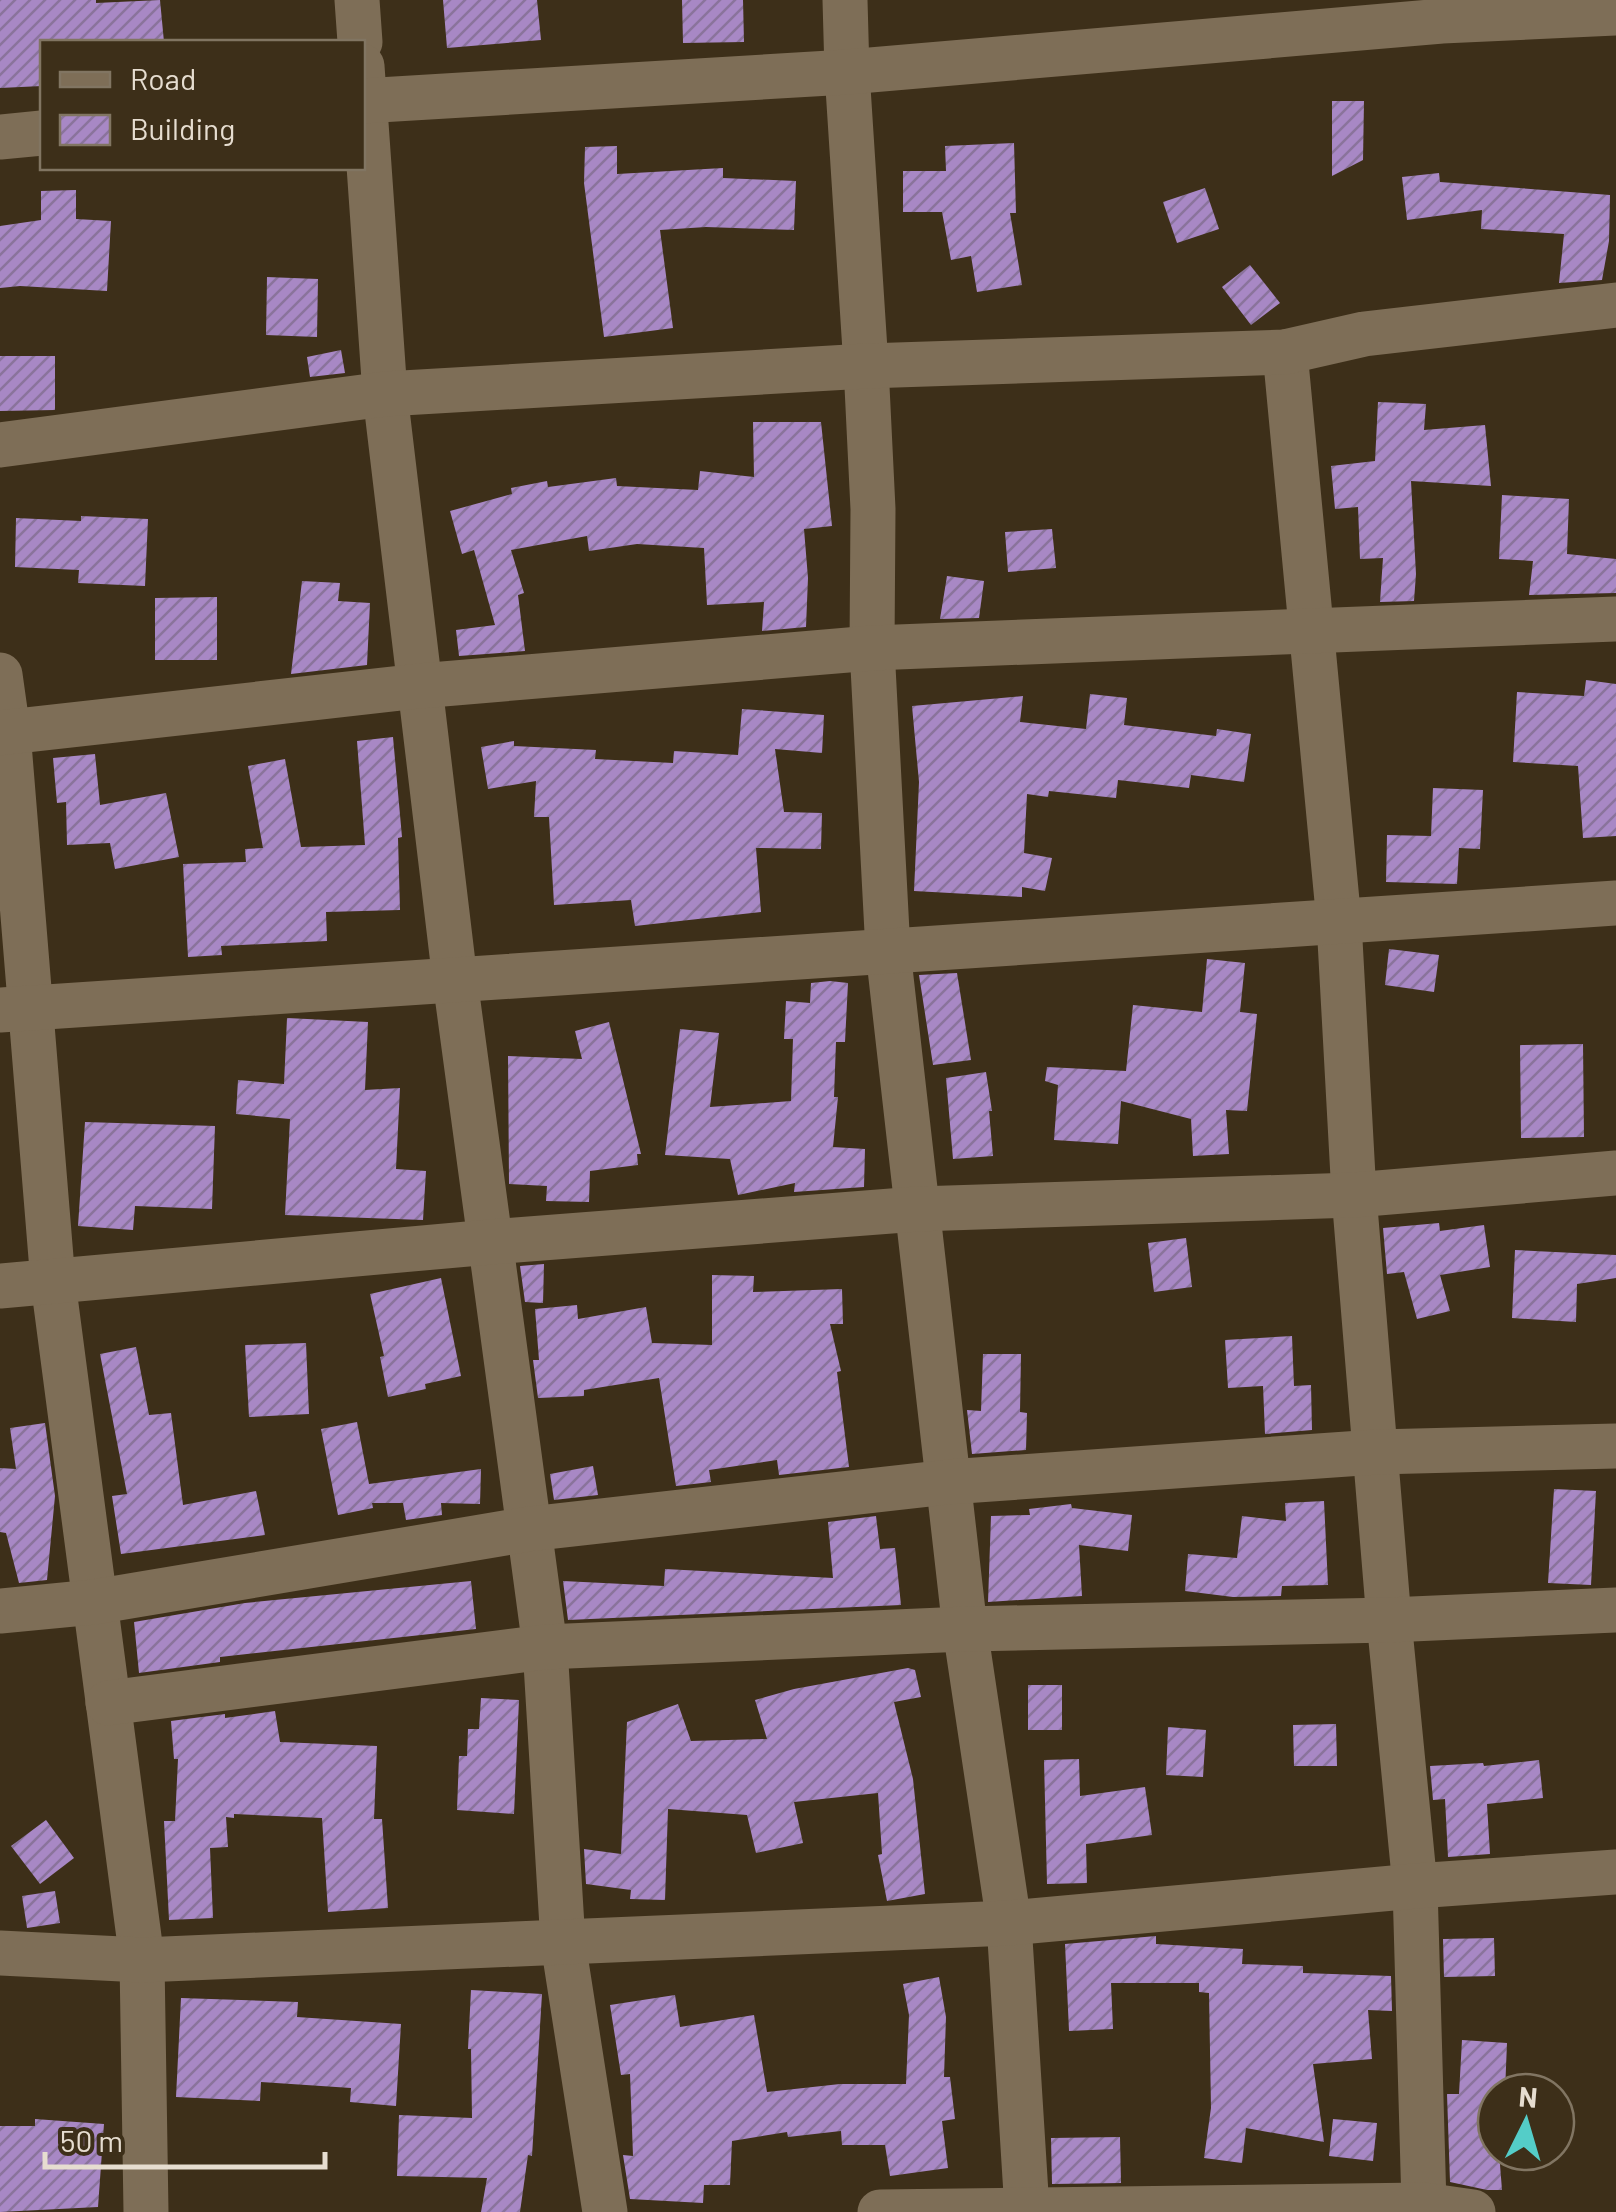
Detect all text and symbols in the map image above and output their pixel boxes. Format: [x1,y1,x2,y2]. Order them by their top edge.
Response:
legend [40,40,365,170]
text: Road [130,60,196,96]
text: Building [130,110,235,146]
north arrow [1476,2072,1576,2172]
text: N [1518,2078,1539,2114]
scale bar [45,2107,325,2169]
text: 50 m [60,2122,123,2158]

